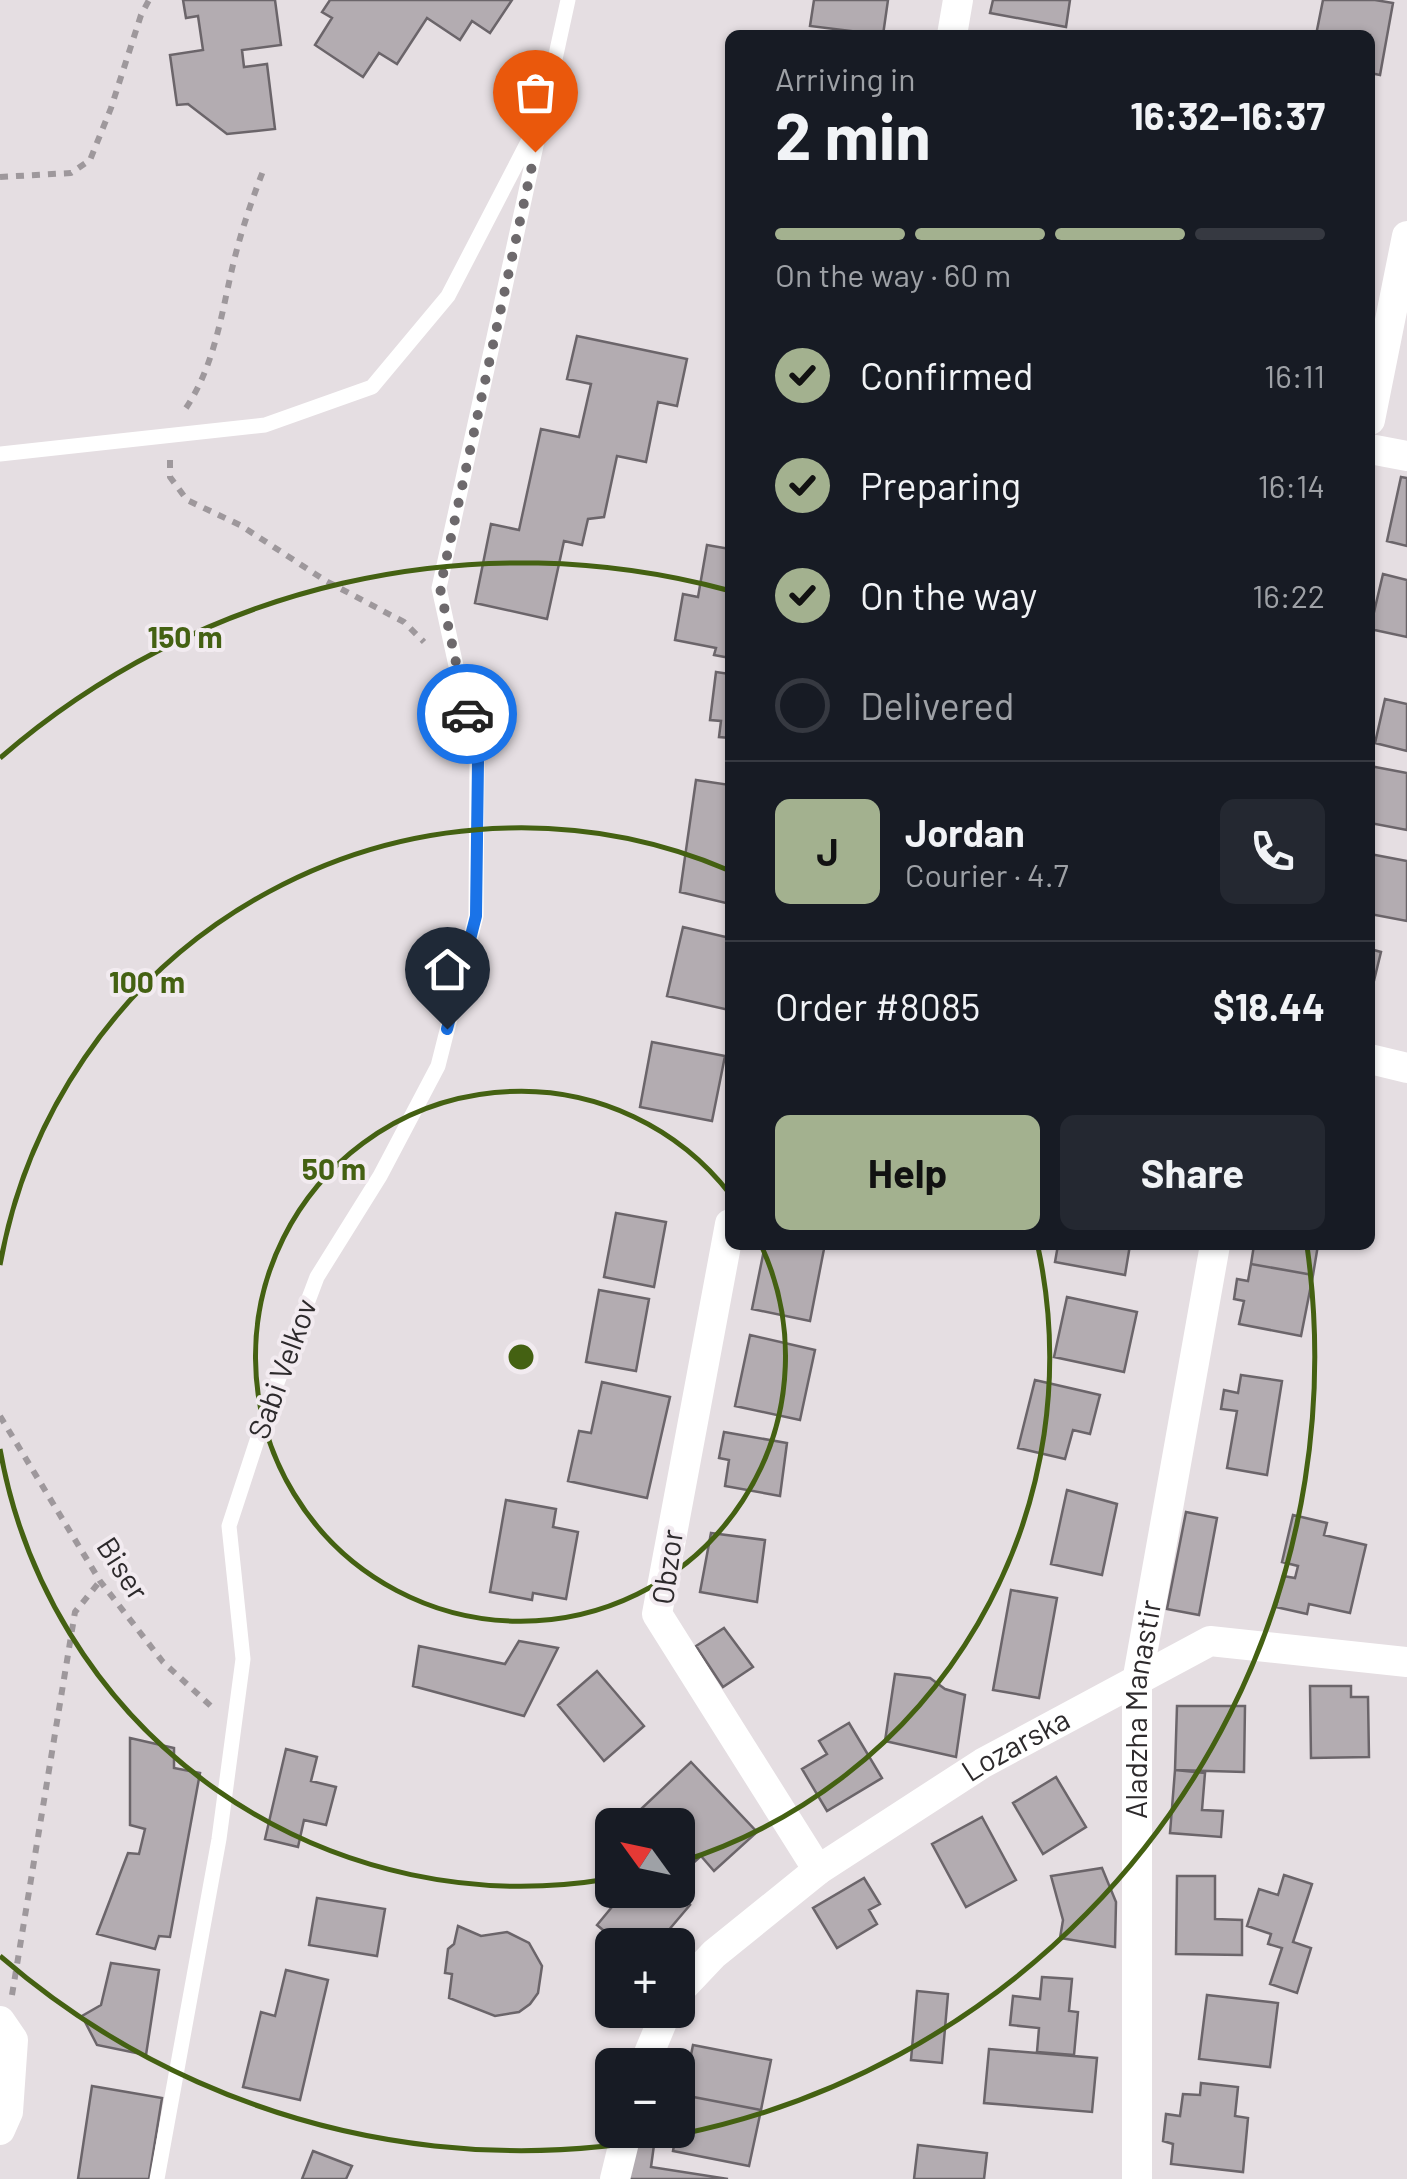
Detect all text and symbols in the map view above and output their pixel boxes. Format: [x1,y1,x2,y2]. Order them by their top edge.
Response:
pin [493,50,578,153]
text: Arriving in [775,59,915,97]
icon: bag [508,65,563,120]
text: 16:32–16:37 [1130,92,1325,138]
text: 2 min [775,95,931,173]
text: On the way · 60 m [775,255,1011,293]
icon: check [775,348,830,403]
text: Confirmed [860,352,1033,398]
text: 16:11 [1264,356,1325,394]
icon: check [775,458,830,513]
text: Preparing [860,462,1021,508]
text: 16:14 [1258,466,1325,504]
icon: check [775,568,830,623]
text: On the way [860,572,1037,618]
text: 16:22 [1252,576,1325,614]
text: 150 m [148,618,222,654]
courier [417,664,517,764]
text: Delivered [860,682,1014,728]
icon: car [440,687,495,742]
button: phone [1220,799,1325,904]
text: Jordan [905,809,1025,855]
text: J [816,828,839,874]
text: Courier · 4.7 [905,855,1069,893]
pin [405,927,490,1030]
icon: home [420,942,475,997]
text: 100 m [109,963,185,999]
text: Order #8085 [775,983,980,1029]
text: $18.44 [1213,983,1325,1029]
button: Help [775,1115,1040,1230]
button: Share [1060,1115,1325,1230]
text: 50 m [302,1150,366,1186]
street label: Sabi Velkov [239,1293,323,1443]
centre of rings [503,1339,539,1375]
street label: Obzor [643,1527,689,1607]
street label: Biser [90,1530,157,1606]
street label: Aladzha Manastir [1117,1597,1167,1819]
street label: Lozarska [954,1700,1075,1788]
north arrow [595,1808,695,1908]
map controls [595,1808,695,2148]
button: + [595,1928,695,2028]
button: − [595,2048,695,2148]

